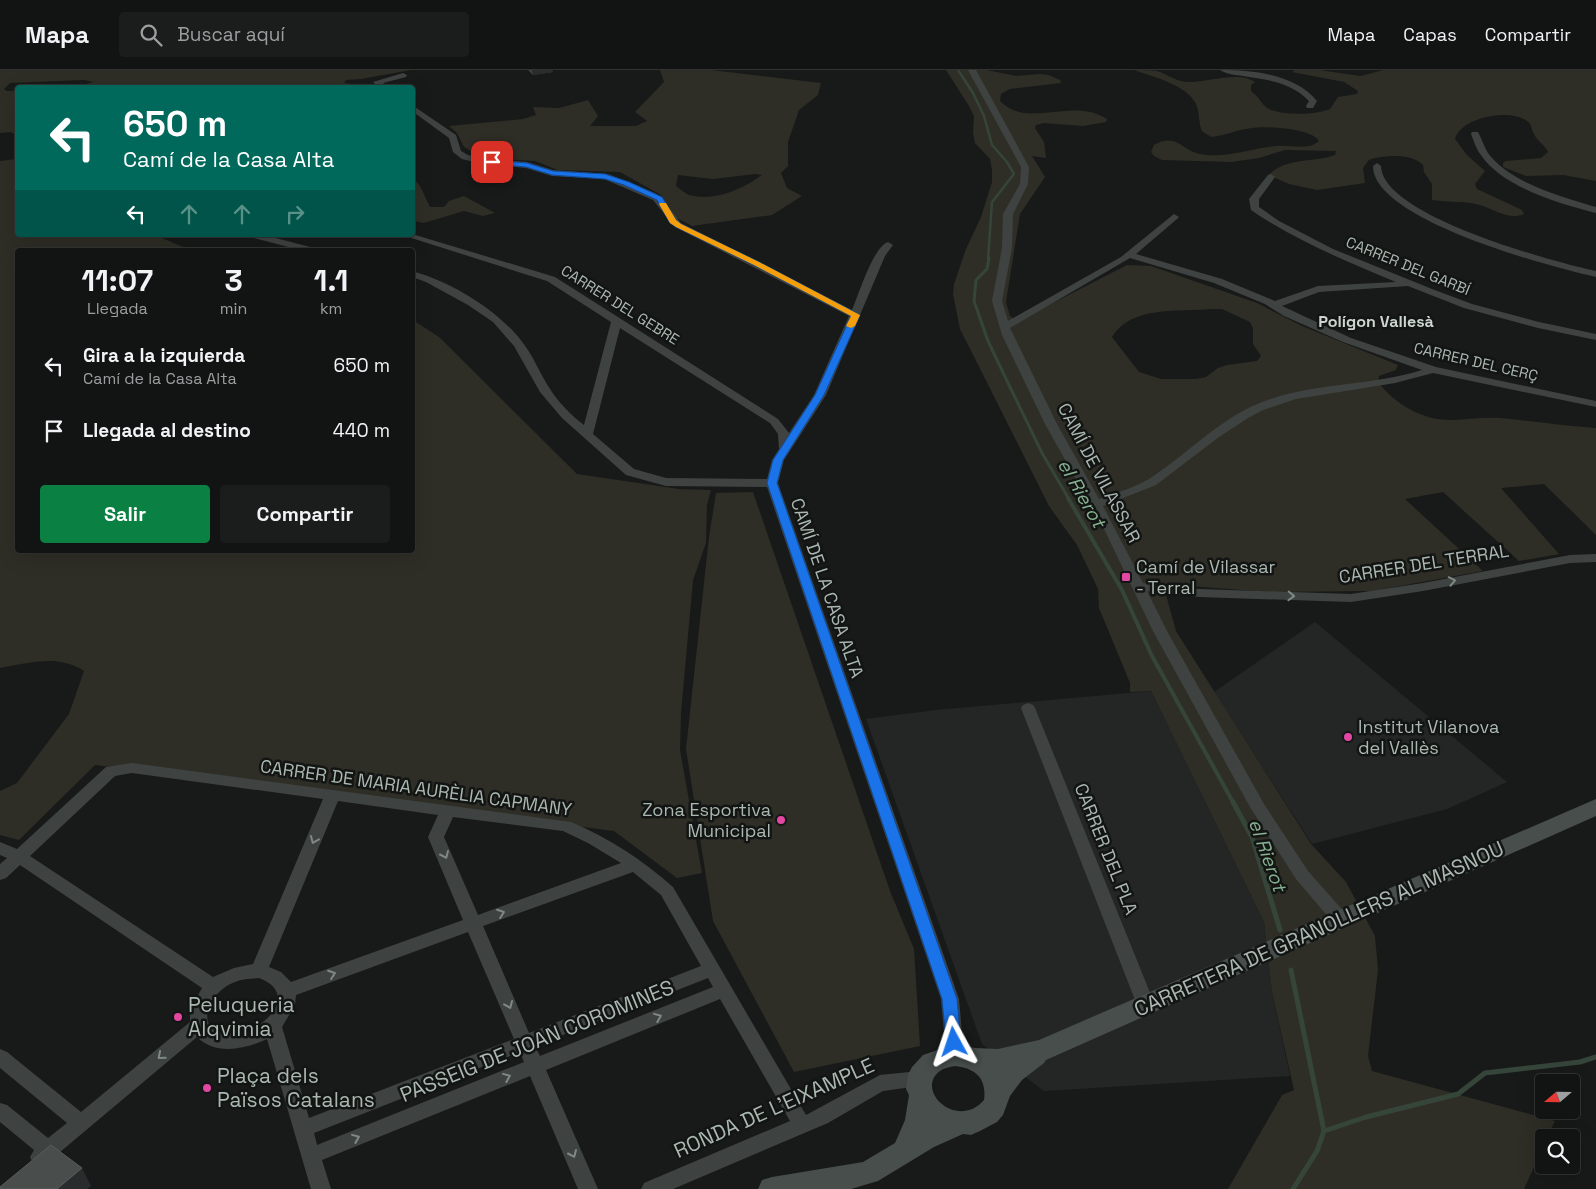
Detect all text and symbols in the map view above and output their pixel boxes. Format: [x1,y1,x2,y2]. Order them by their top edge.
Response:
search box [119,12,469,57]
text: Mapa [25,19,89,50]
icon: search [137,21,165,49]
text: Buscar aquí [177,22,285,47]
text: Mapa [1327,23,1375,46]
text: Capas [1403,23,1457,46]
text: Compartir [1485,23,1571,46]
text: 650 m [123,102,227,146]
icon: left [40,105,105,170]
pin [471,141,513,183]
text: Camí de la Casa Alta [123,145,334,173]
icon: arrive [478,148,506,176]
icon: left [122,200,150,228]
icon: ahead [175,200,203,228]
icon: ahead [228,200,256,228]
icon: right [281,200,309,228]
street label: CARRER DEL GARBÍ [1343,232,1473,299]
text: 11:07 [82,261,153,300]
text: 3 [224,261,243,300]
text: 1.1 [314,261,348,300]
street label: CARRER DEL GEBRE [558,261,683,349]
text: Llegada [87,298,148,319]
text: min [220,298,247,319]
text: km [320,298,342,319]
district label: Polígon Vallesà [1318,311,1434,332]
street label: CARRER DEL CERÇ [1412,338,1540,385]
text: Gira a la izquierda [83,343,245,368]
icon: left [40,352,68,380]
text: 650 m [334,353,390,378]
text: Camí de la Casa Alta [83,368,237,389]
street label: CAMÍ DE VILASSAR [1053,399,1146,547]
icon: arrive [40,417,68,445]
text: Llegada al destino [83,418,251,443]
text: 440 m [333,418,390,443]
water label: el Rierot [1052,454,1112,534]
button: Salir [40,485,210,543]
button: Compartir [220,485,390,543]
street label: CAMÍ DE LA CASA ALTA [786,495,869,681]
street label: CARRER DEL TERRAL [1337,539,1511,588]
place label: Camí de Vilassar - Terral [1136,555,1276,599]
marker: Camí de Vilassar - Terral [1120,571,1132,583]
one-way arrow [1448,576,1457,587]
one-way arrow [1287,590,1295,601]
place label: Institut Vilanova del Vallès [1358,715,1499,759]
marker: Institut Vilanova del Vallès [1342,731,1354,743]
street label: CARRER DE MARIA AURÈLIA CAPMANY [259,754,573,821]
street label: CARRER DEL PLA [1070,780,1143,918]
place label: Zona Esportiva Municipal [642,798,771,842]
marker: Zona Esportiva Municipal [775,814,787,826]
water label: el Rierot [1243,815,1293,897]
street label: CARRETERA DE GRANOLLERS AL MASNOU [1130,834,1508,1023]
one-way arrow [310,835,320,844]
one-way arrow [438,850,449,859]
one-way arrow [496,909,505,919]
one-way arrow [327,970,336,980]
street label: PASSEIG DE JOAN COROMINES [396,973,678,1108]
place label: Peluqueria Alqvimia [188,991,295,1042]
one-way arrow [502,1000,513,1009]
marker: Peluqueria Alqvimia [172,1011,184,1023]
one-way arrow [653,1013,662,1023]
position arrow [927,1015,979,1067]
one-way arrow [158,1051,167,1060]
street label: RONDA DE L'EIXAMPLE [669,1051,878,1164]
place label: Plaça dels Països Catalans [217,1062,375,1113]
one-way arrow [502,1073,511,1084]
north arrow [1535,1074,1580,1119]
map controls [1535,1074,1580,1174]
marker: Plaça dels Països Catalans [201,1082,213,1094]
button: search [1535,1129,1580,1174]
one-way arrow [351,1133,360,1144]
one-way arrow [566,1149,577,1158]

